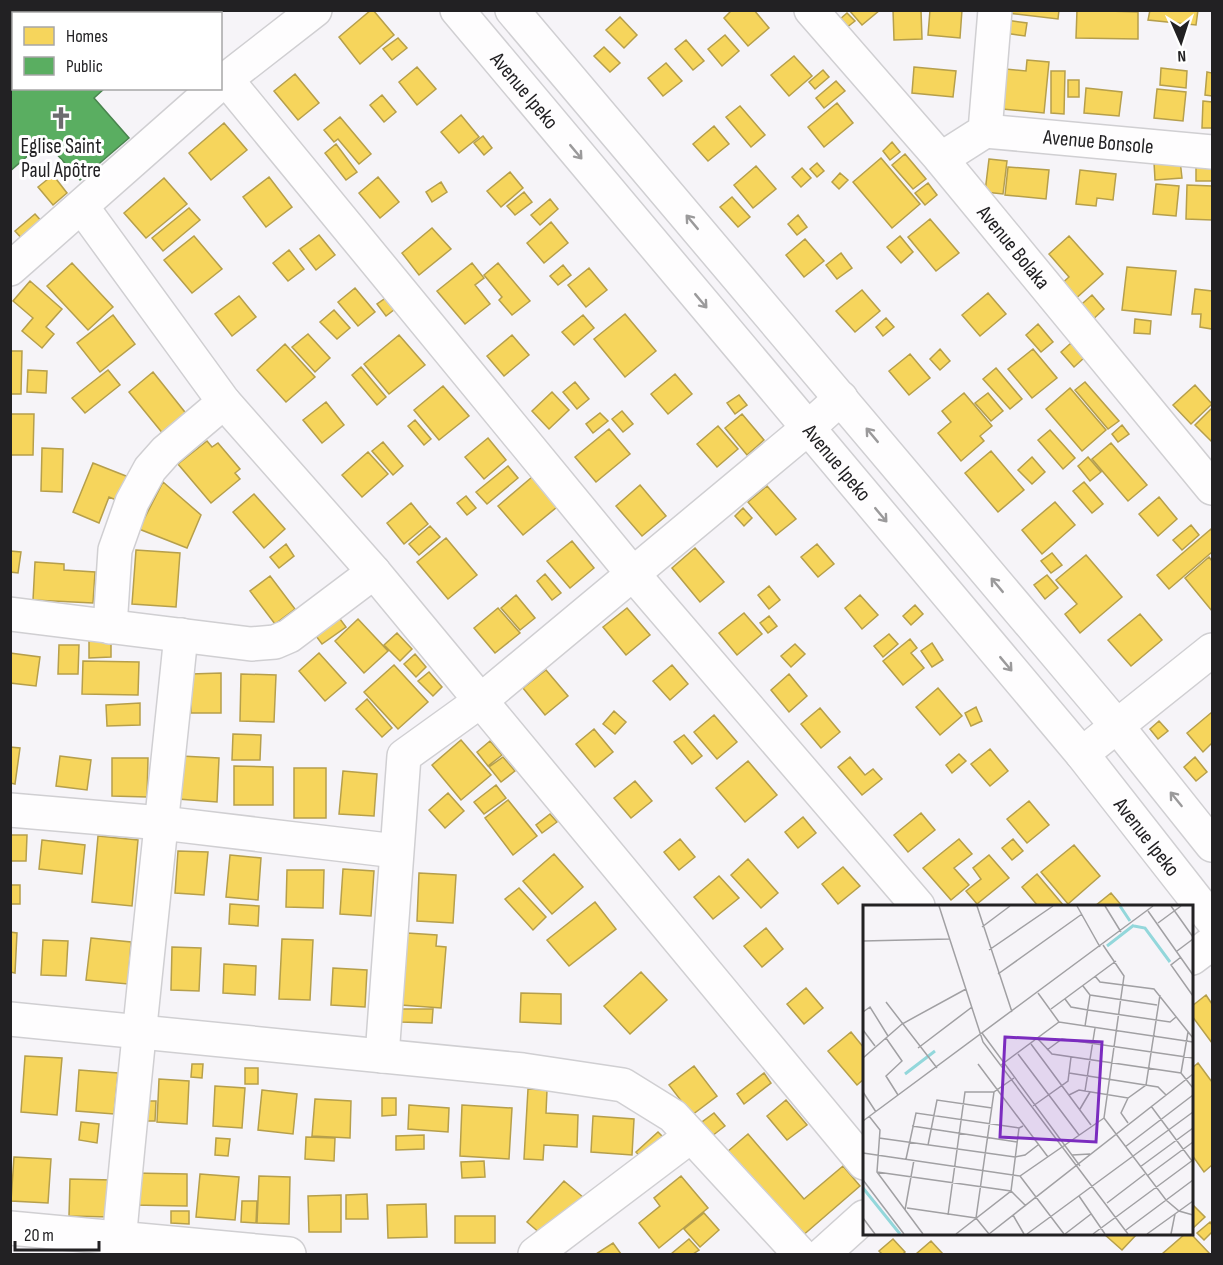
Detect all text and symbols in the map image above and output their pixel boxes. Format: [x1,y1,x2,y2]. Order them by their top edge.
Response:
legend [12,12,222,90]
north arrow [1151,12,1211,72]
text: Homes [66,26,108,47]
street label: Avenue Ipeko [485,46,564,134]
text: N [1177,46,1186,65]
text: Public [66,56,103,77]
church icon: Eglise Saint Paul Apôtre [48,105,74,131]
street label: Avenue Bonsole [1041,124,1155,159]
place label: Eglise Saint Paul Apôtre [20,134,102,183]
one-way arrow [569,144,583,159]
street label: Avenue Bolaka [971,200,1055,294]
one-way arrow [685,215,699,230]
one-way arrow [695,293,708,309]
street label: Avenue Ipeko [797,418,876,506]
one-way arrow [865,428,879,443]
one-way arrow [874,507,888,522]
one-way arrow [991,577,1004,593]
one-way arrow [999,656,1013,671]
one-way arrow [1169,791,1182,807]
street label: Avenue Ipeko [1108,792,1185,881]
inset map [863,905,1193,1235]
scale bar [15,1214,99,1252]
text: 20 m [24,1225,54,1246]

